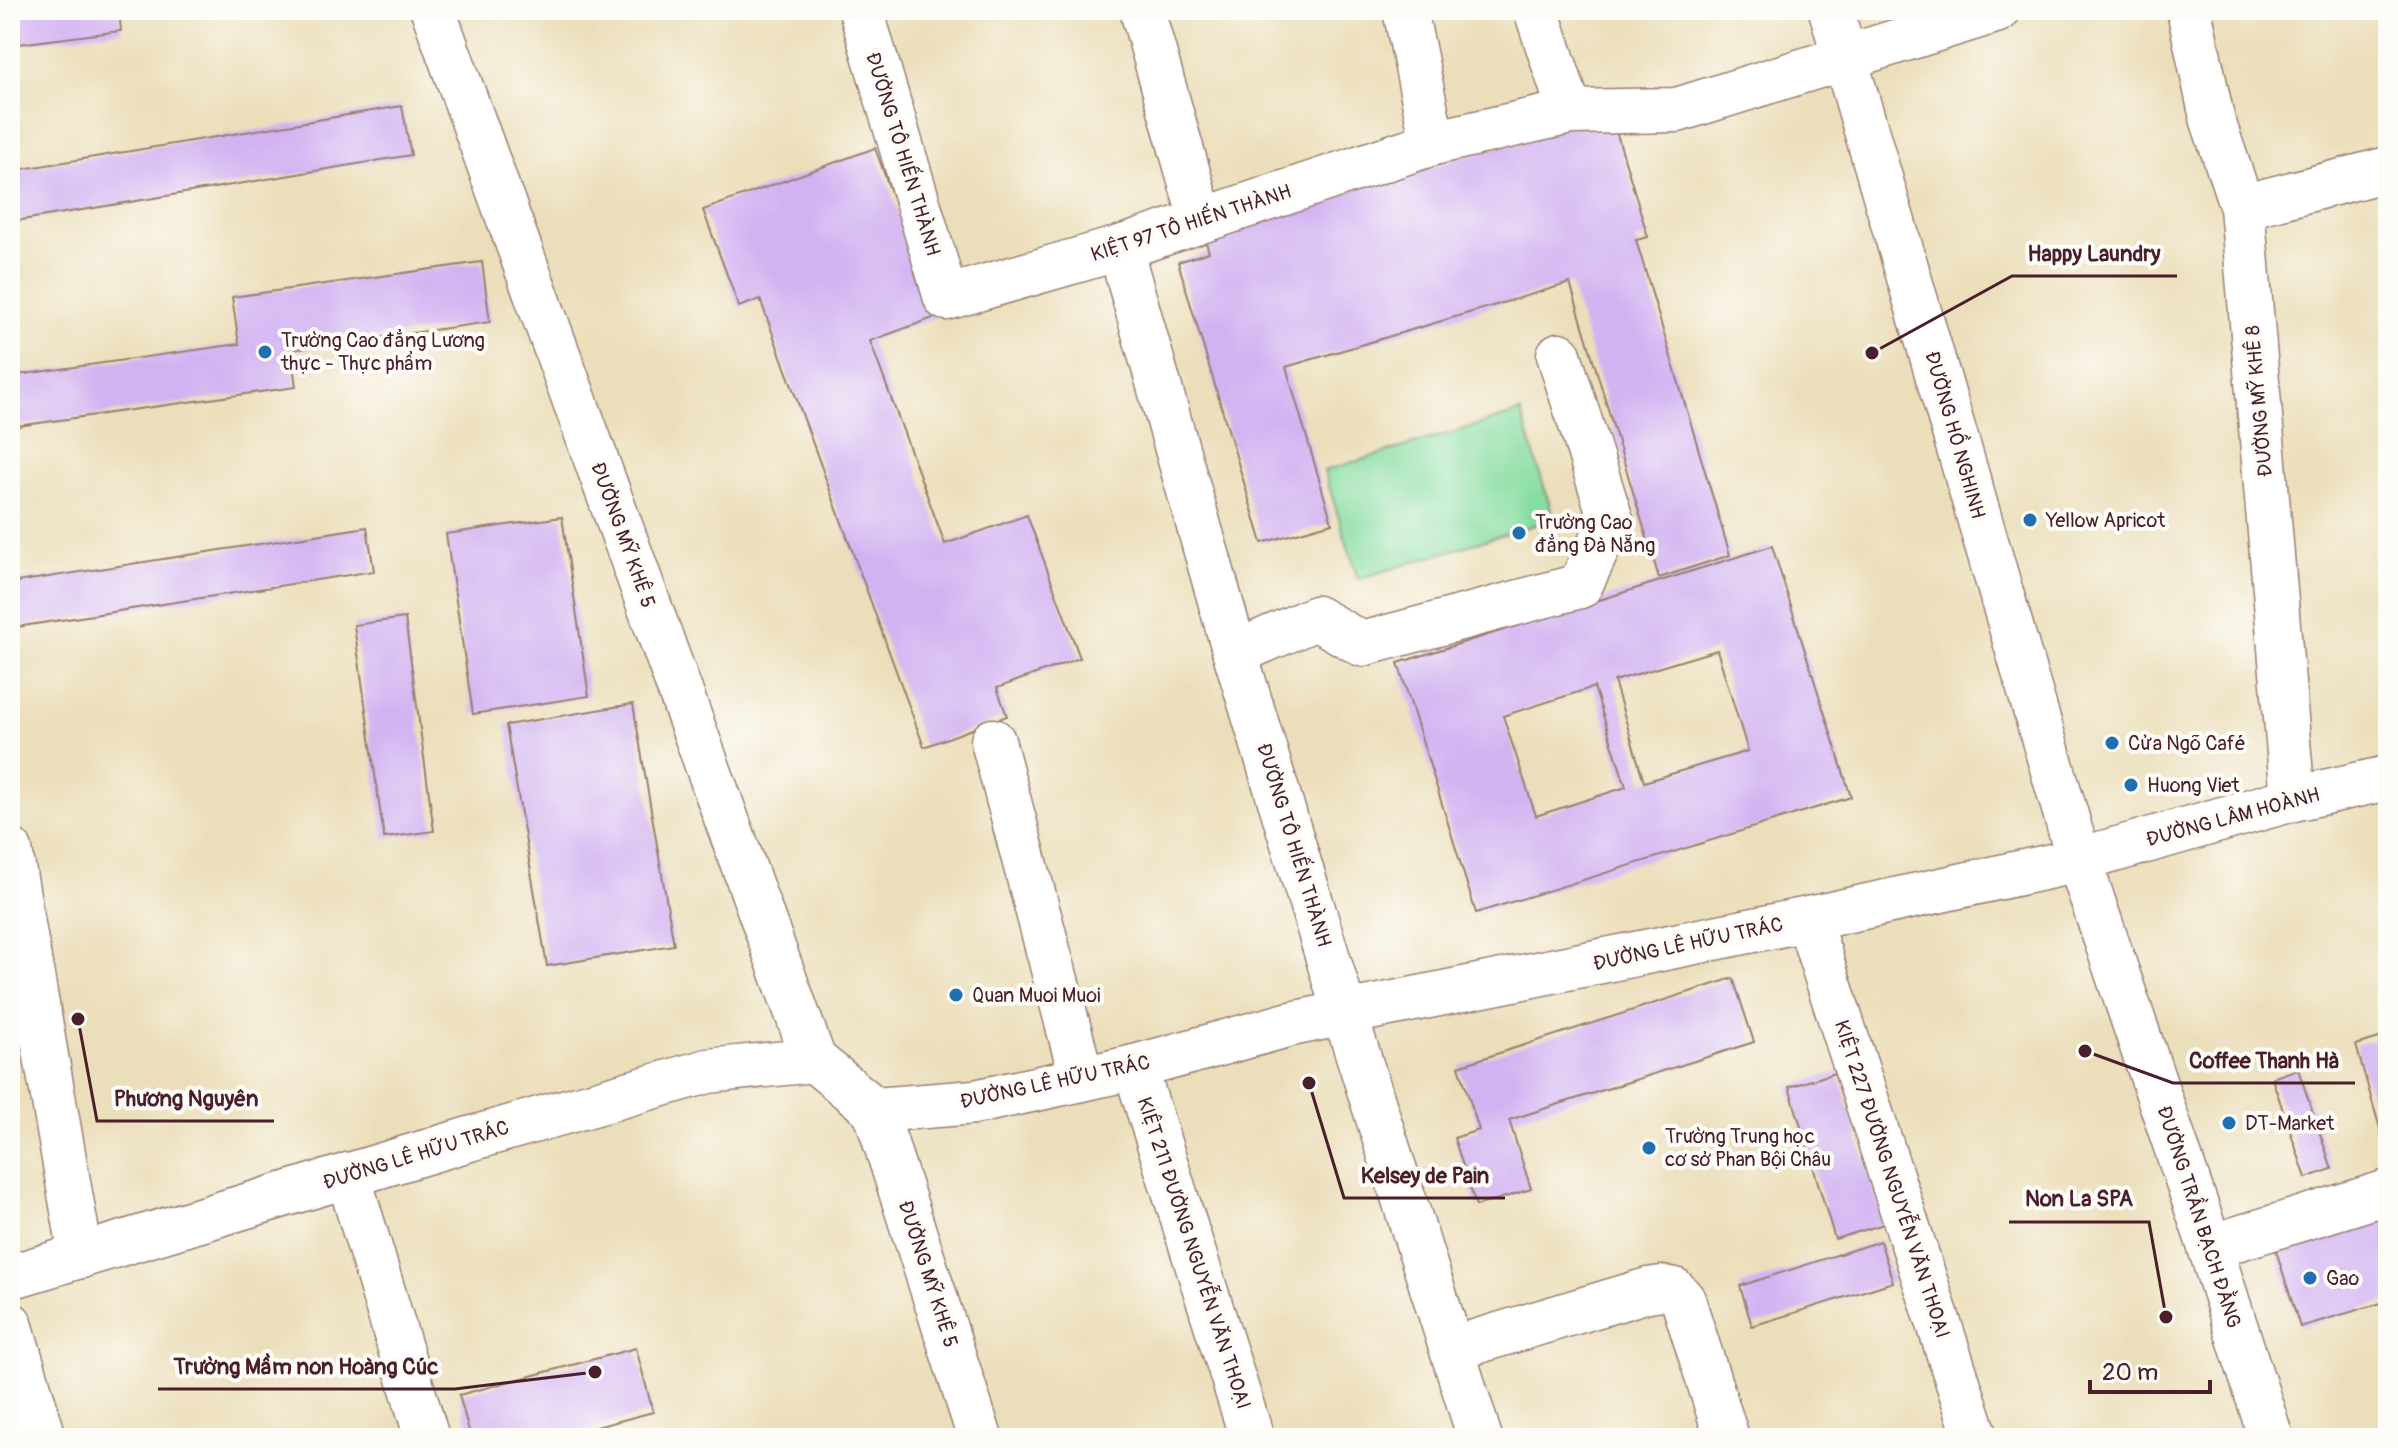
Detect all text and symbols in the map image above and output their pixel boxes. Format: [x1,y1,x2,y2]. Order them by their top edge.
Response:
street label: ĐƯỜNG TÔ HIẾN THÀNH [860,49,948,259]
street label: KIỆT 97 TÔ HIẾN THÀNH [1087,177,1294,267]
callout: Happy Laundry [2012,230,2177,276]
text: Happy Laundry [2028,240,2161,268]
street label: ĐƯỜNG MỸ KHÊ 8 [2240,324,2278,478]
place label: Trường Cao đẳng Lương thực - Thực phẩm [280,328,485,376]
marker: Trường Cao đẳng Lương thực - Thực phẩm [256,343,274,361]
street label: ĐƯỜNG HỒ NGHINH [1919,348,1994,522]
street label: ĐƯỜNG MỸ KHÊ 5 [585,459,661,611]
place label: Yellow Apricot [2045,508,2166,533]
place label: Trường Cao đẳng Đà Nẵng [1535,510,1655,558]
marker: Yellow Apricot [2021,511,2039,529]
marker: Trường Cao đẳng Đà Nẵng [1510,524,1528,542]
place label: Cửa Ngõ Café [2128,731,2246,756]
marker: Cửa Ngõ Café [2103,734,2121,752]
street label: ĐƯỜNG TÔ HIẾN THÀNH [1251,740,1339,950]
place label: Huong Viet [2147,773,2240,798]
marker: Huong Viet [2122,776,2140,794]
street label: ĐƯỜNG LÂM HOÀNH [2143,782,2323,852]
street label: ĐƯỜNG LÊ HỮU TRÁC [1591,912,1785,976]
place label: Quan Muoi Muoi [972,983,1101,1008]
marker: Quan Muoi Muoi [947,986,965,1004]
street label: KIỆT 227 ĐƯỜNG NGUYỄN VĂN THOẠI [1829,1016,1958,1341]
callout: Coffee Thanh Hà [2173,1037,2355,1083]
text: Coffee Thanh Hà [2189,1047,2339,1075]
street label: ĐƯỜNG LÊ HỮU TRÁC [958,1050,1152,1114]
callout: Phương Nguyên [97,1075,274,1121]
text: Phương Nguyên [114,1085,258,1113]
street label: KIỆT 211 ĐƯỜNG NGUYỄN VĂN THOẠI [1132,1093,1259,1412]
street label: ĐƯỜNG TRẦN BẠCH ĐẰNG [2151,1102,2250,1331]
place label: DT-Market [2245,1111,2335,1136]
marker: DT-Market [2220,1114,2238,1132]
street label: ĐƯỜNG LÊ HỮU TRÁC [320,1115,512,1195]
place label: Trường Trung học cơ sở Phan Bội Châu [1665,1124,1831,1172]
marker: Trường Trung học cơ sở Phan Bội Châu [1640,1139,1658,1157]
callout: Kelsey de Pain [1344,1152,1505,1198]
text: Kelsey de Pain [1361,1162,1489,1190]
callout: Non La SPA [2009,1176,2149,1222]
text: Non La SPA [2025,1185,2134,1213]
street label: ĐƯỜNG MỸ KHÊ 5 [892,1197,964,1351]
place label: Gao [2326,1266,2360,1291]
marker: Gao [2301,1269,2319,1287]
callout: Trường Mầm non Hoàng Cúc [158,1343,455,1389]
scale bar [2090,1344,2210,1394]
text: Trường Mầm non Hoàng Cúc [172,1353,439,1381]
text: 20 m [2102,1358,2158,1387]

